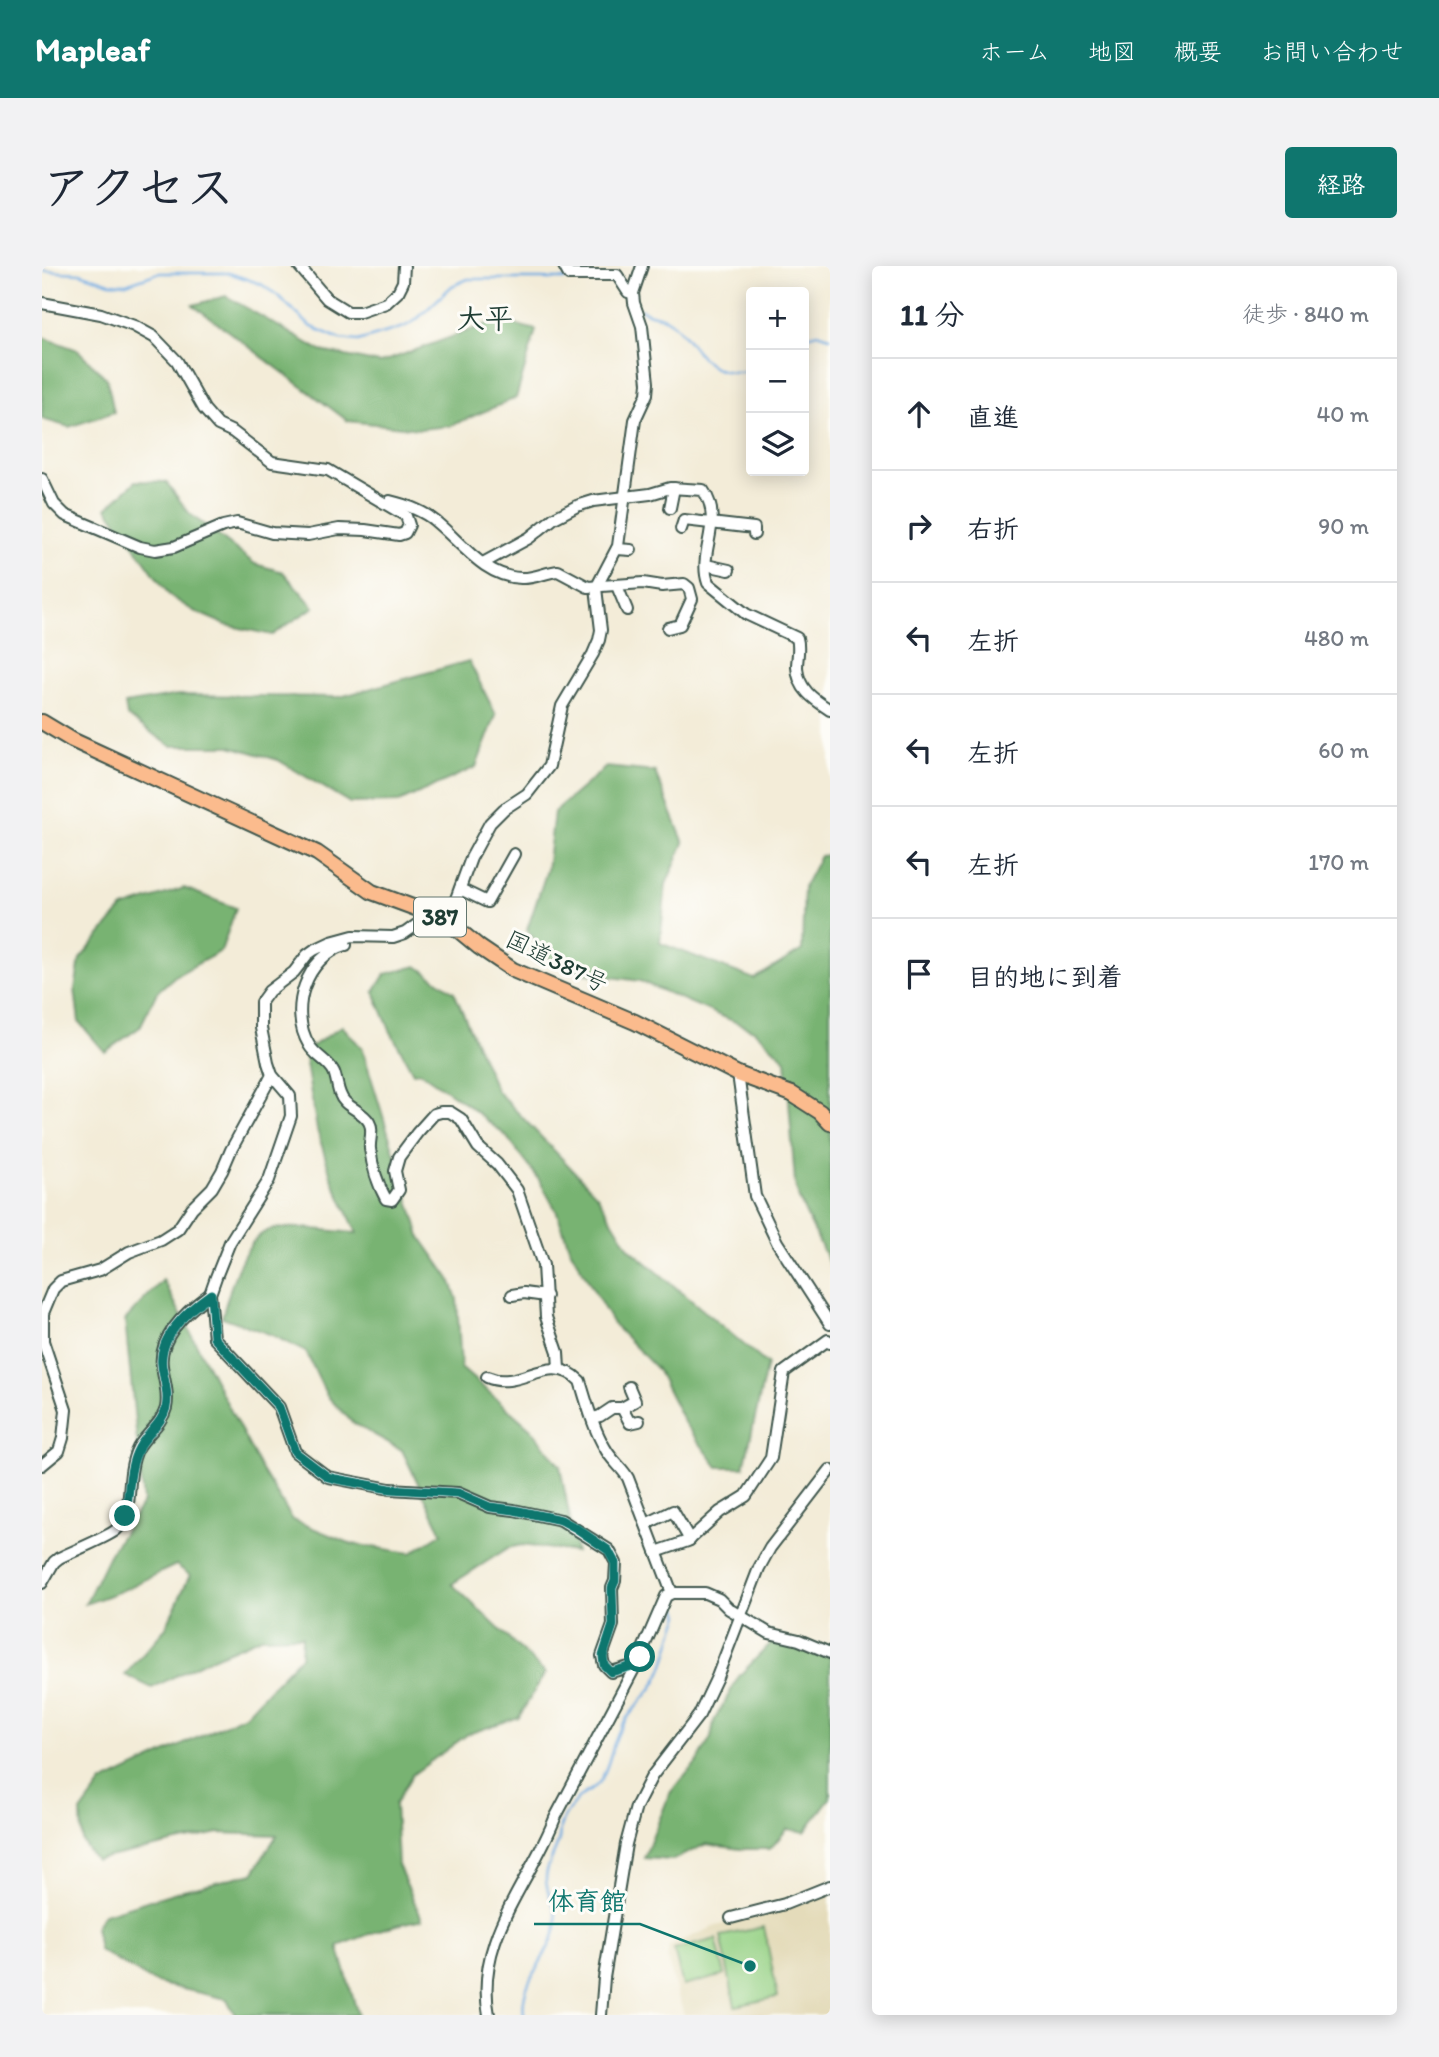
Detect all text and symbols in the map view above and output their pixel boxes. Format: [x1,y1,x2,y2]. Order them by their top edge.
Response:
text: Mapleaf [35,30,150,69]
text: ホーム [979,37,1050,66]
text: 地図 [1088,37,1136,66]
text: 概要 [1174,37,1222,66]
text: お問い合わせ [1260,37,1404,66]
button: 経路 [1285,147,1397,218]
text: アクセス [42,157,235,216]
map controls [746,287,809,476]
button: + [746,287,809,350]
text: 11 分 [900,296,965,333]
text: 徒歩 · 840 m [1242,300,1369,328]
district label: 大平 [457,301,513,335]
button: − [746,350,809,413]
icon: ahead [900,395,938,433]
text: 40 m [1316,400,1369,428]
text: 直進 [967,401,1019,433]
button: layers [746,413,809,476]
icon: right [900,507,938,545]
text: 90 m [1318,512,1369,540]
text: 右折 [967,513,1019,545]
icon: left [900,619,938,657]
text: 480 m [1304,624,1369,652]
text: 左折 [967,625,1019,657]
icon: left [900,731,938,769]
text: 60 m [1318,736,1369,764]
text: 左折 [967,737,1019,769]
icon: left [900,843,938,881]
text: 170 m [1308,848,1369,876]
text: 左折 [967,849,1019,881]
road number: 387 [414,898,466,936]
street label: 国道387号 [501,924,613,998]
icon: arrive [900,955,938,993]
text: 目的地に到着 [967,961,1123,993]
route end [109,1500,140,1531]
route start [624,1641,655,1672]
callout: 体育館 [534,1877,640,1924]
text: 体育館 [548,1885,626,1917]

